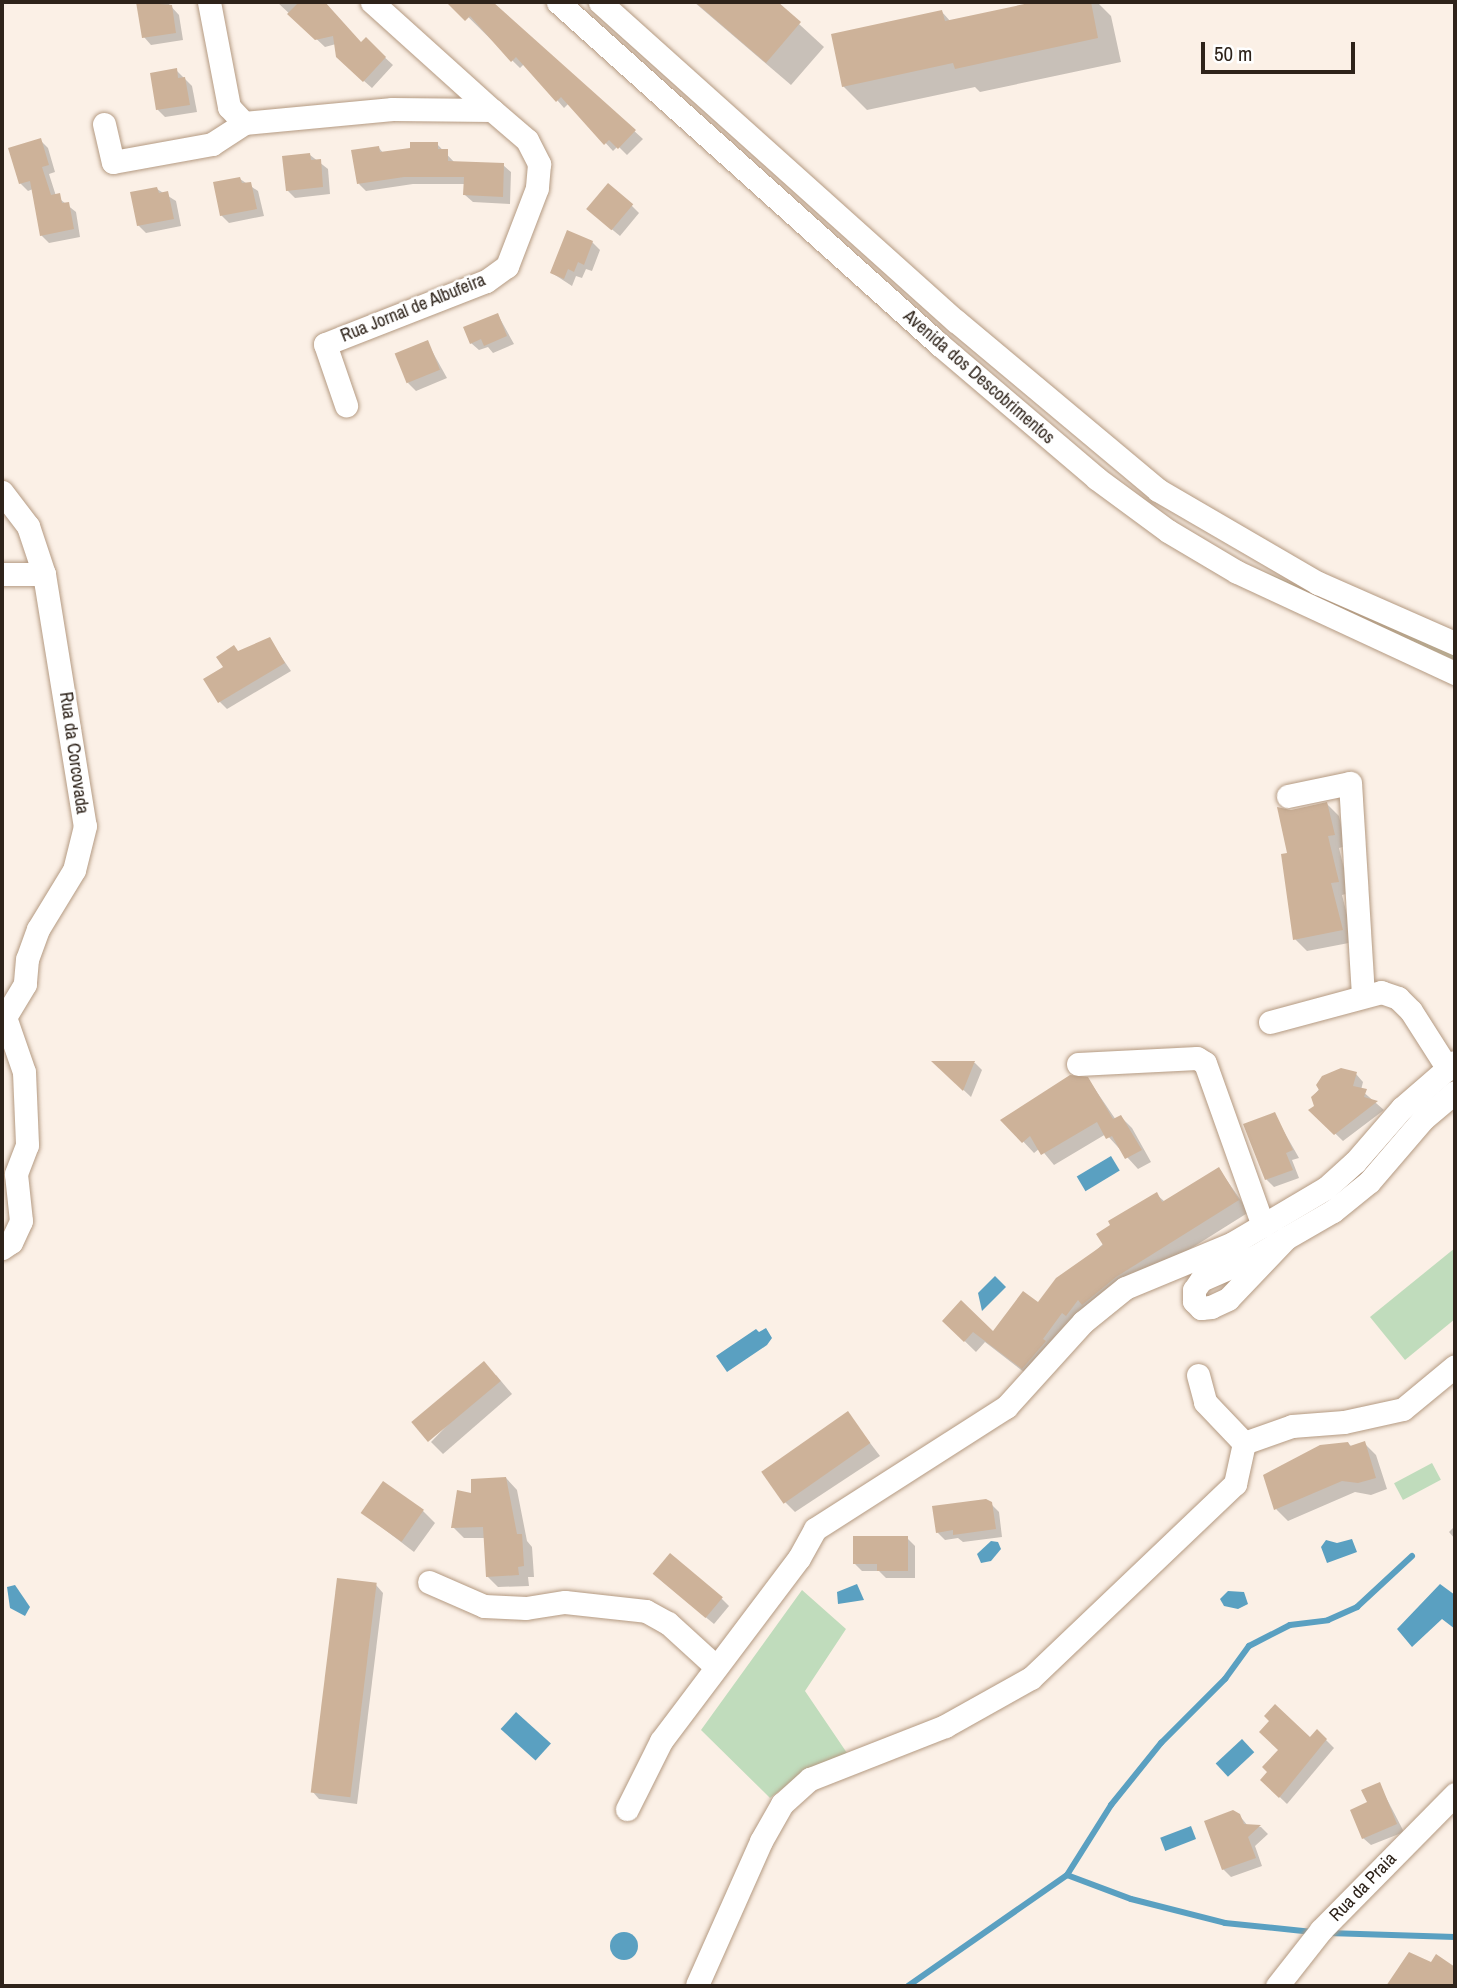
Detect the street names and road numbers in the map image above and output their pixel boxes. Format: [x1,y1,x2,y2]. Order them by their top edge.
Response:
street label: Rua Jornal de Albufeira [337,269,489,347]
street label: Avenida dos Descobrimentos [899,305,1059,449]
street label: Rua da Corcovada [55,691,93,815]
street label: Rua da Praia [1325,1848,1401,1926]

